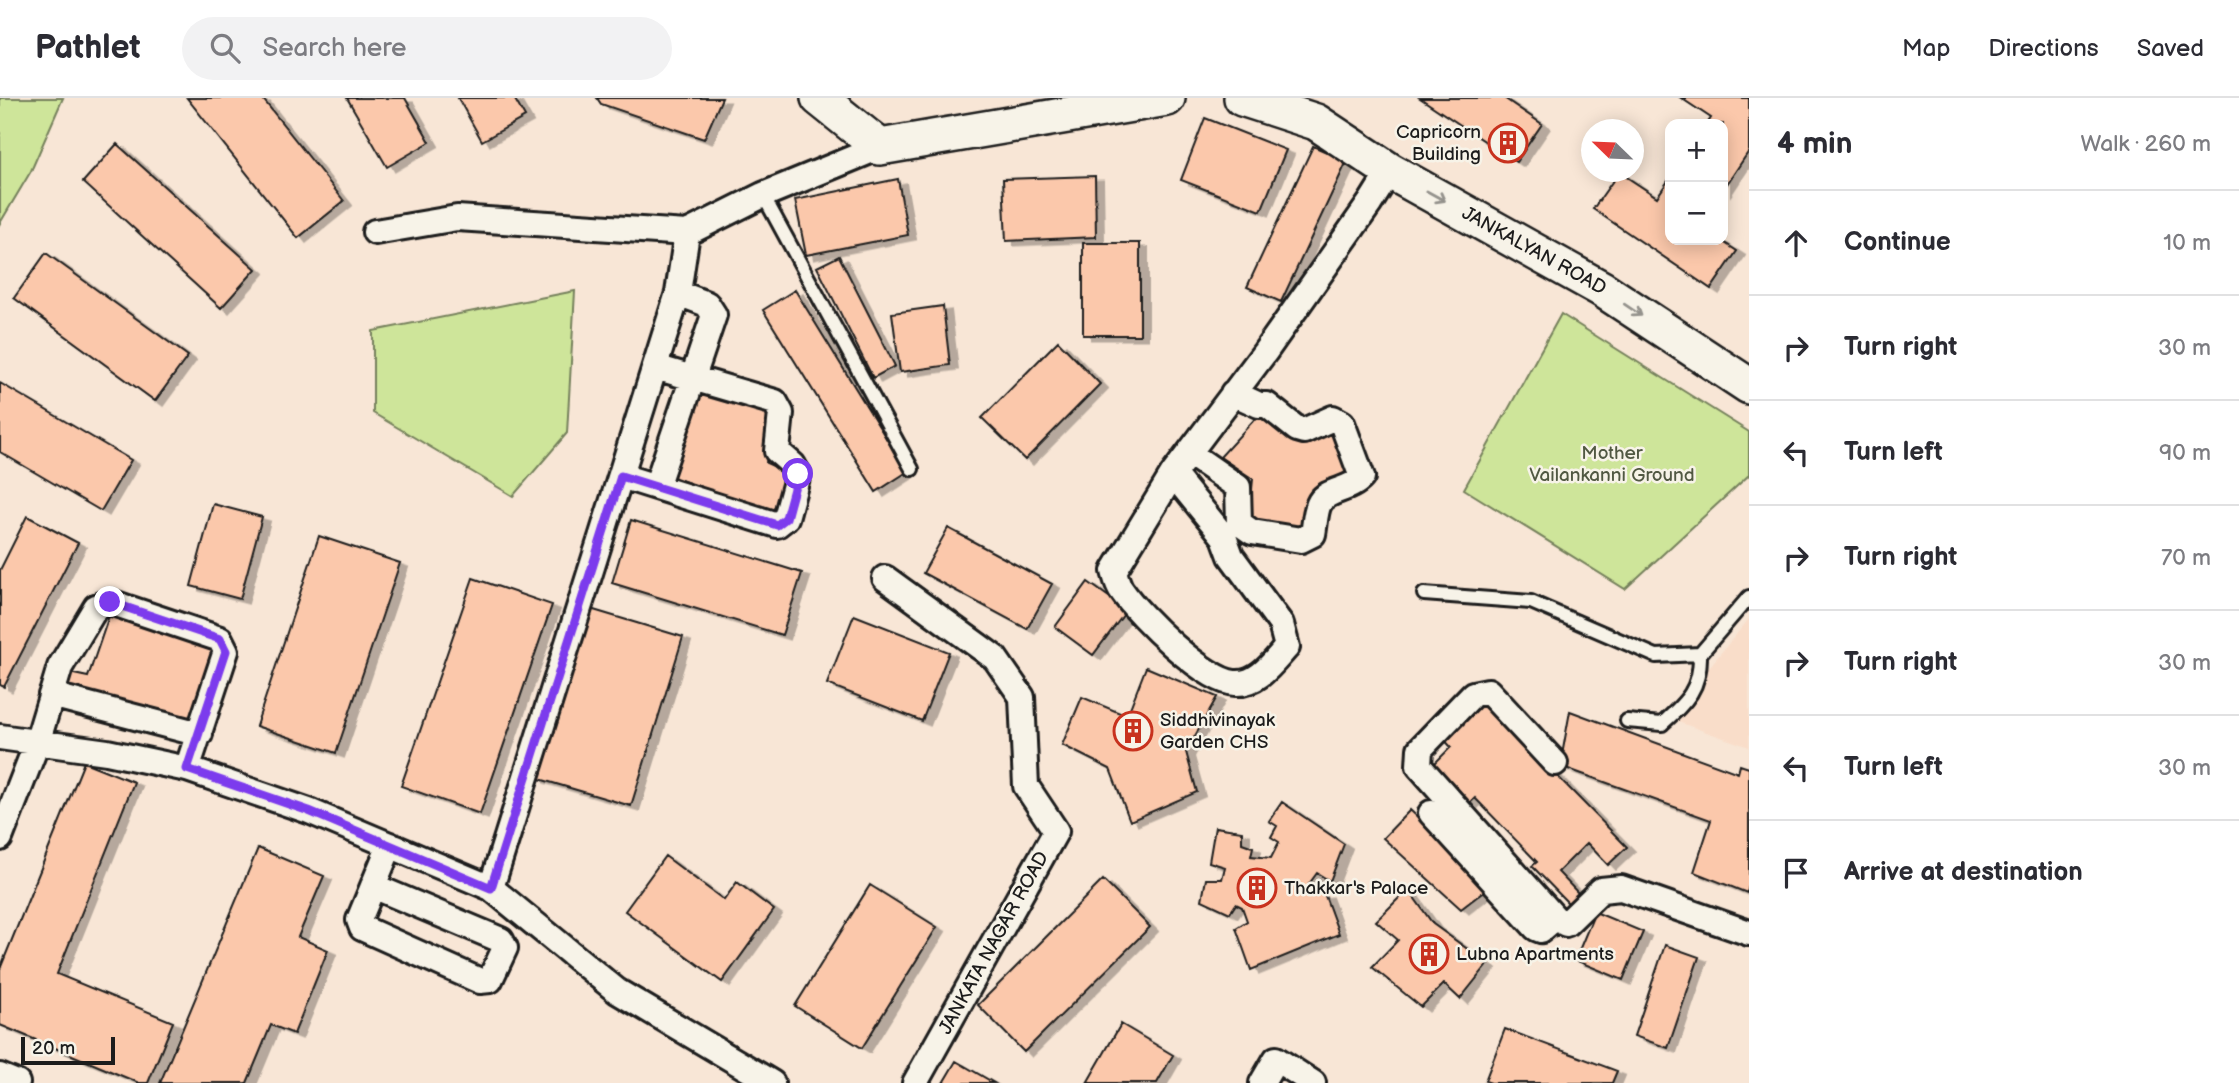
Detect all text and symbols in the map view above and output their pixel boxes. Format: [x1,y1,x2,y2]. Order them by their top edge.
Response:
search box [182,17,672,80]
text: Pathlet [35,28,140,68]
icon: search [206,29,244,67]
text: Search here [262,33,406,64]
text: Map [1902,34,1950,63]
text: Directions [1988,34,2099,63]
text: Saved [2137,34,2204,63]
north arrow [1581,119,1644,182]
map controls [1665,119,1728,245]
button: + [1665,119,1728,182]
place label: Capricorn Building [1396,121,1481,166]
building icon: Capricorn Building [1487,122,1529,164]
text: 4 min [1777,126,1852,162]
text: Walk · 260 m [2081,130,2211,158]
button: − [1665,182,1728,245]
one-way arrow [1425,190,1446,203]
street label: JANKALYAN ROAD [1458,202,1610,300]
icon: ahead [1777,224,1815,262]
text: Continue [1844,227,1951,258]
text: 10 m [2163,229,2211,257]
one-way arrow [1623,303,1642,317]
icon: right [1777,329,1815,367]
text: Turn right [1844,332,1957,363]
text: 30 m [2158,334,2211,362]
icon: left [1777,434,1815,472]
text: Turn left [1844,437,1943,468]
text: 90 m [2159,439,2211,467]
park label: Mother Vailankanni Ground [1529,442,1695,487]
route start [782,458,813,489]
icon: right [1777,539,1815,577]
text: Turn right [1844,542,1957,573]
text: 70 m [2161,544,2211,572]
route end [94,586,125,617]
icon: right [1777,644,1815,682]
text: Turn right [1844,647,1957,678]
text: 30 m [2158,649,2211,677]
place label: Siddhivinayak Garden CHS [1160,709,1276,754]
building icon: Siddhivinayak Garden CHS [1112,710,1154,752]
icon: left [1777,749,1815,787]
text: Turn left [1844,752,1943,783]
text: 30 m [2158,754,2211,782]
street label: JANKATA NAGAR ROAD [934,847,1054,1038]
icon: arrive [1777,854,1815,892]
text: Arrive at destination [1844,857,2083,888]
building icon: Thakkar's Palace [1236,867,1278,909]
place label: Thakkar's Palace [1284,877,1428,900]
building icon: Lubna Apartments [1408,933,1450,975]
place label: Lubna Apartments [1456,943,1614,966]
scale bar [21,1034,116,1066]
text: 20 m [32,1037,75,1060]

